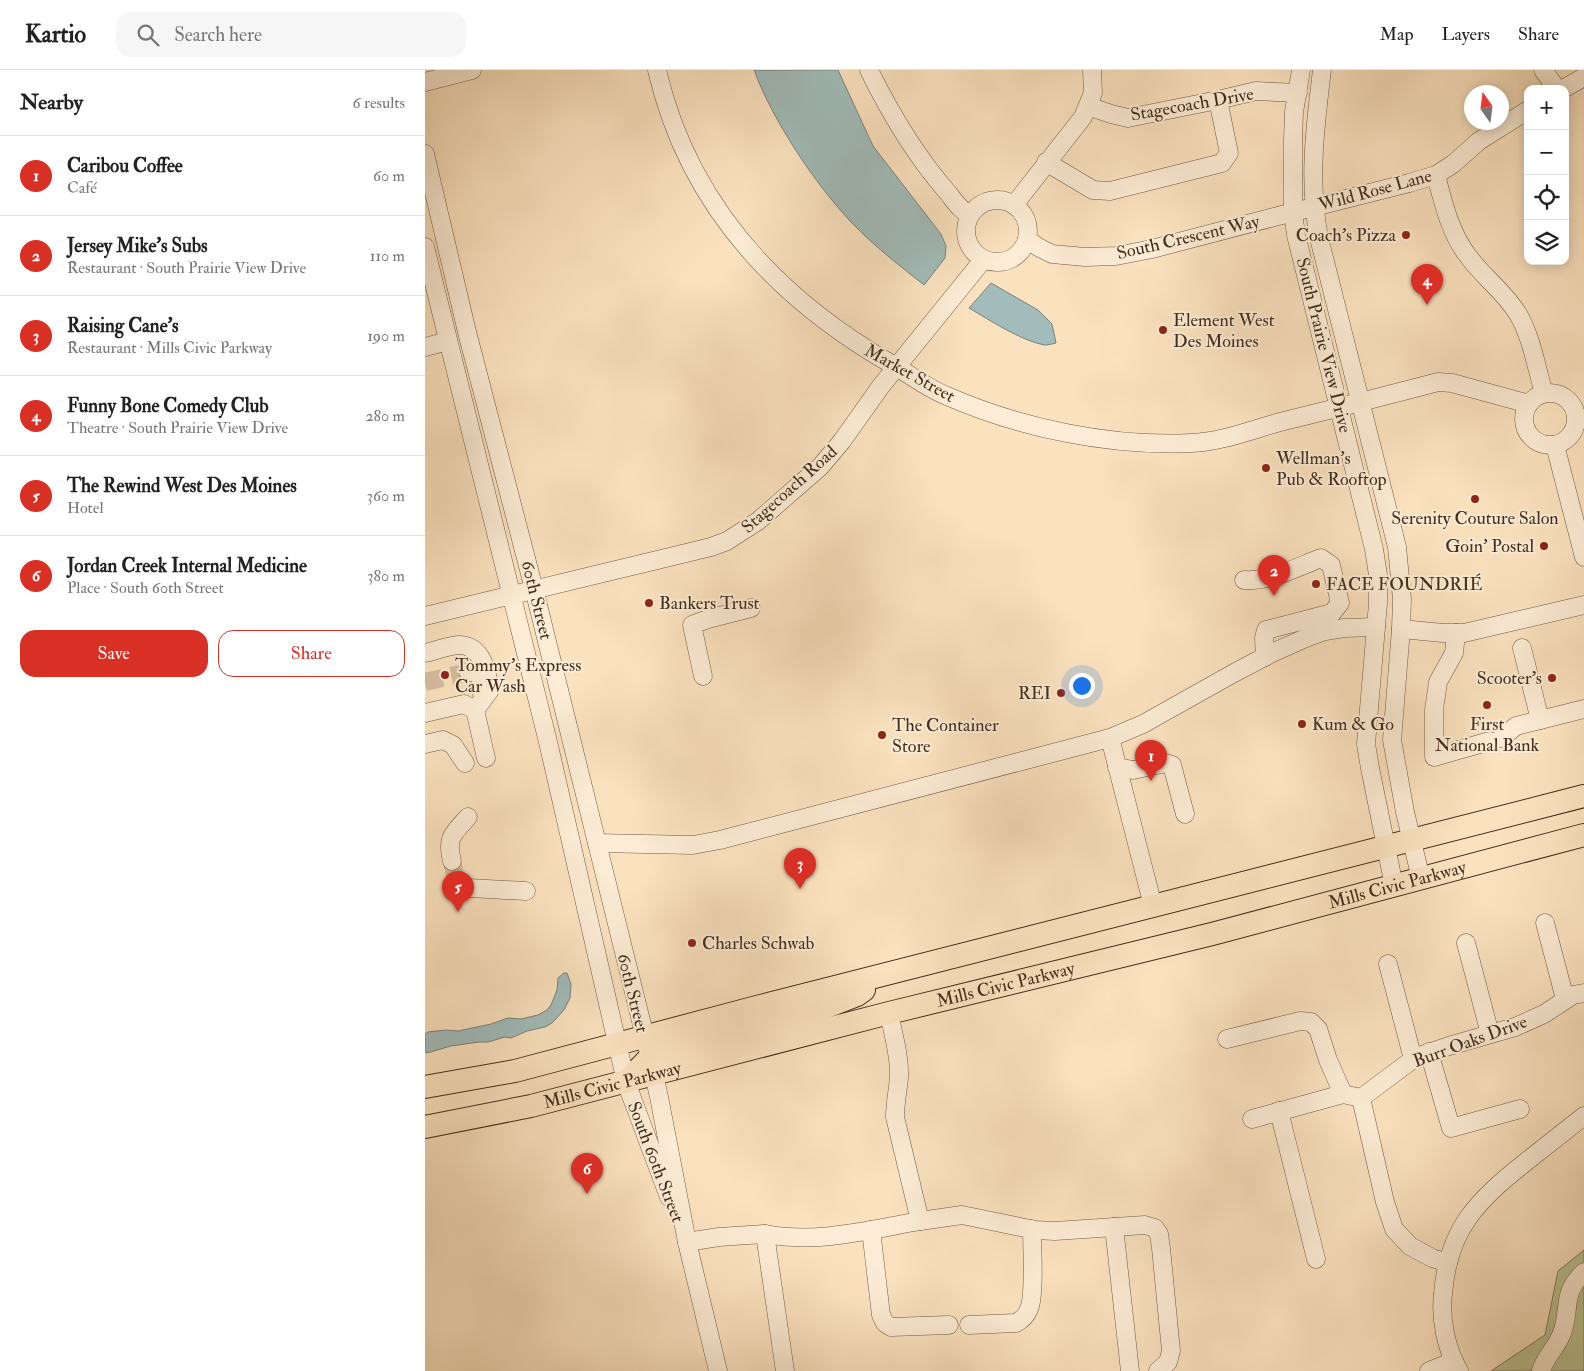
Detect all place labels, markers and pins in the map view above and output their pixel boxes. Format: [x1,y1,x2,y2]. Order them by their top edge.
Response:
place label: Coach's Pizza [1296,224,1397,247]
marker: Coach's Pizza [1400,229,1412,241]
pin: 4 [1411,264,1443,305]
place label: Element West Des Moines [1173,309,1275,353]
marker: Element West Des Moines [1157,324,1169,336]
place label: Wellman's Pub & Rooftop [1275,447,1387,491]
marker: Wellman's Pub & Rooftop [1260,462,1272,474]
marker: Serenity Couture Salon [1469,493,1481,505]
place label: Serenity Couture Salon [1391,507,1559,530]
place label: Goin' Postal [1445,535,1534,558]
marker: Goin' Postal [1538,540,1550,552]
pin: 2 [1258,555,1290,596]
place label: FACE FOUNDRIÉ [1326,573,1482,596]
marker: FACE FOUNDRIÉ [1310,578,1322,590]
place label: Bankers Trust [659,592,760,615]
marker: Bankers Trust [643,597,655,609]
place label: Tommy's Express Car Wash [455,654,581,698]
place label: Scooter's [1477,667,1542,690]
marker: Tommy's Express Car Wash [439,669,451,681]
marker: Scooter's [1546,672,1558,684]
place label: REI [1018,682,1051,705]
marker: REI [1055,687,1067,699]
marker: First National Bank [1481,699,1493,711]
place label: Kum & Go [1312,713,1394,736]
place label: First National Bank [1435,713,1540,757]
place label: The Container Store [892,714,999,758]
marker: Kum & Go [1296,718,1308,730]
marker: The Container Store [876,729,888,741]
pin: 1 [1135,740,1167,781]
pin: 3 [784,848,816,889]
pin: 5 [442,871,474,912]
place label: Charles Schwab [702,932,815,955]
marker: Charles Schwab [686,937,698,949]
pin: 6 [571,1153,603,1194]

